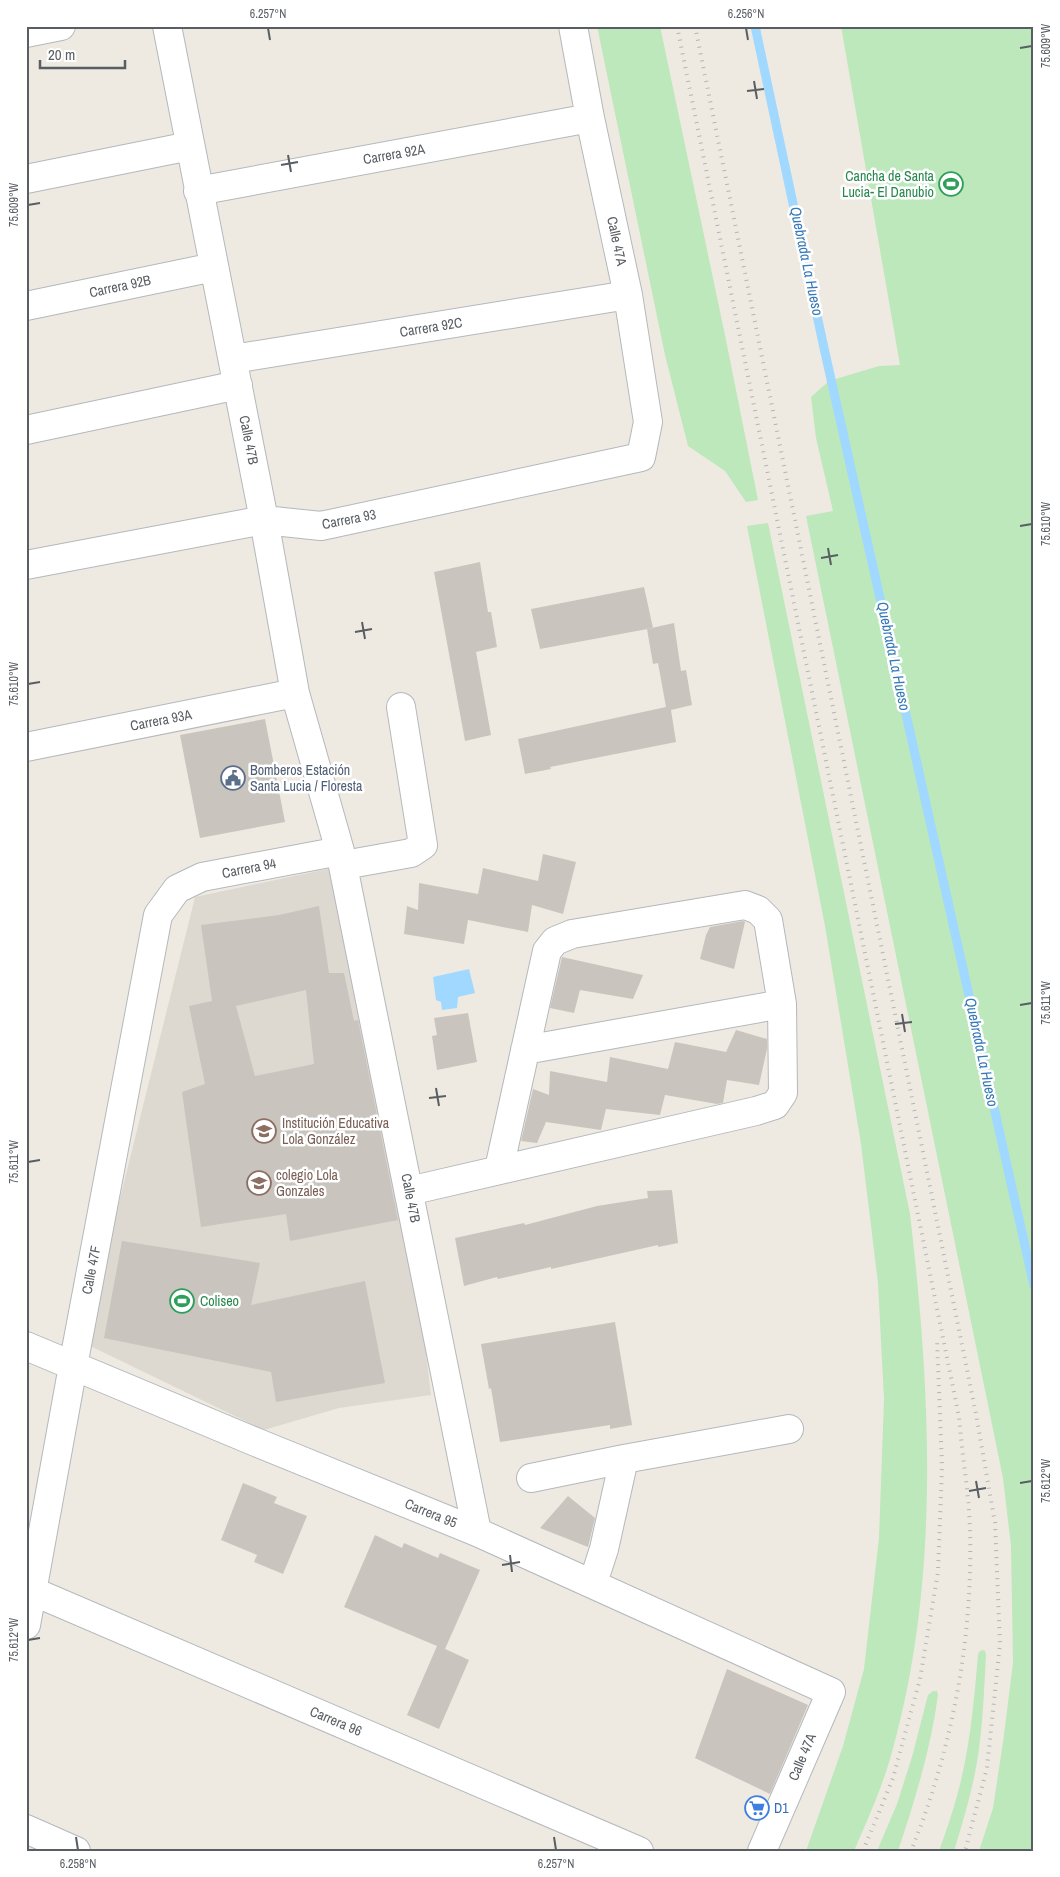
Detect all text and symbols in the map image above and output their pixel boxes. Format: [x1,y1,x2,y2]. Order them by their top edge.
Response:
text: 6.257°N [250,6,286,22]
text: 6.256°N [728,6,764,22]
text: 75.609°W [1038,23,1054,68]
scale bar [40,38,125,70]
text: 20 m [48,44,75,65]
street label: Carrera 92A [362,140,427,168]
place label: Cancha de Santa Lucia- El Danubio [842,167,935,201]
sports icon: Cancha de Santa Lucia- El Danubio [938,171,964,197]
text: 75.609°W [6,182,22,227]
water label: Quebrada La Hueso [785,205,829,318]
street label: Calle 47A [603,215,631,268]
street label: Carrera 92B [88,271,153,301]
street label: Carrera 92C [398,313,464,341]
street label: Calle 47B [235,414,263,466]
text: 75.610°W [1038,501,1054,546]
street label: Carrera 93 [320,505,378,533]
water label: Quebrada La Hueso [872,600,916,713]
text: 75.610°W [6,661,22,706]
street label: Carrera 93A [129,705,194,735]
place label: Bomberos Estación Santa Lucia / Floresta [250,761,363,795]
public building icon: Bomberos Estación Santa Lucia / Floresta [220,765,246,791]
street label: Carrera 94 [220,854,278,882]
text: 75.611°W [1038,981,1054,1025]
water label: Quebrada La Hueso [960,996,1004,1109]
place label: Institución Educativa Lola González [282,1114,390,1148]
school or university icon: Institución Educativa Lola González [251,1118,277,1144]
text: 75.611°W [6,1140,22,1184]
place label: colegio Lola Gonzales [276,1166,339,1200]
school or university icon: colegio Lola Gonzales [246,1170,272,1196]
street label: Calle 47B [397,1172,425,1224]
street label: Calle 47F [77,1244,105,1296]
sports icon: Coliseo [169,1288,195,1314]
place label: Coliseo [200,1292,239,1310]
text: 75.612°W [1038,1458,1054,1503]
street label: Carrera 95 [402,1494,460,1532]
text: 75.612°W [6,1617,22,1662]
street label: Carrera 96 [307,1702,365,1740]
street label: Calle 47A [784,1730,820,1783]
supermarket icon: D1 [744,1795,770,1821]
place label: D1 [774,1799,789,1817]
text: 6.258°N [60,1856,96,1872]
text: 6.257°N [538,1856,574,1872]

